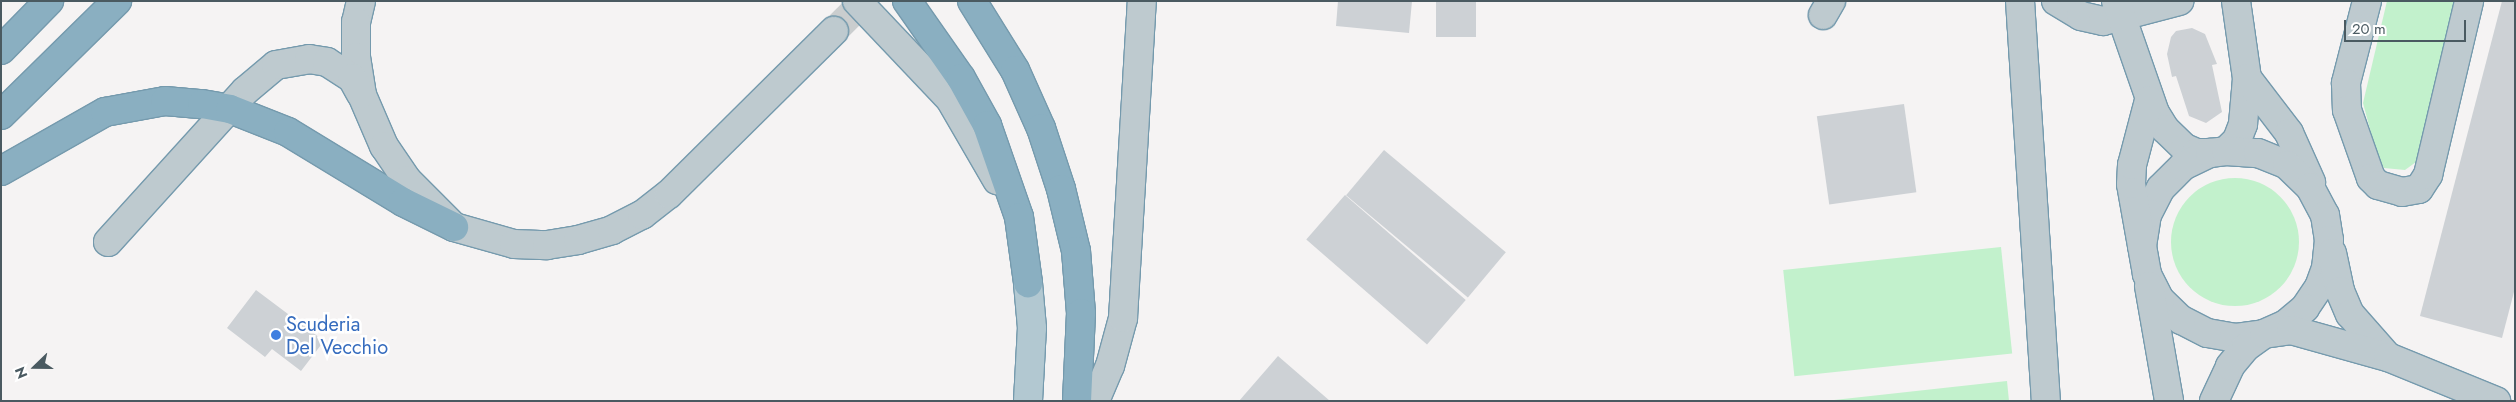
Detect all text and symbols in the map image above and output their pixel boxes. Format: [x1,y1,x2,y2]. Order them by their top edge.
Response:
scale bar [2346,10,2468,42]
text: 20 m [2352,18,2386,40]
place label: Scuderia Del Vecchio [286,312,388,359]
marker: Scuderia Del Vecchio [270,329,282,341]
north arrow [10,342,60,392]
text: N [10,364,32,382]

